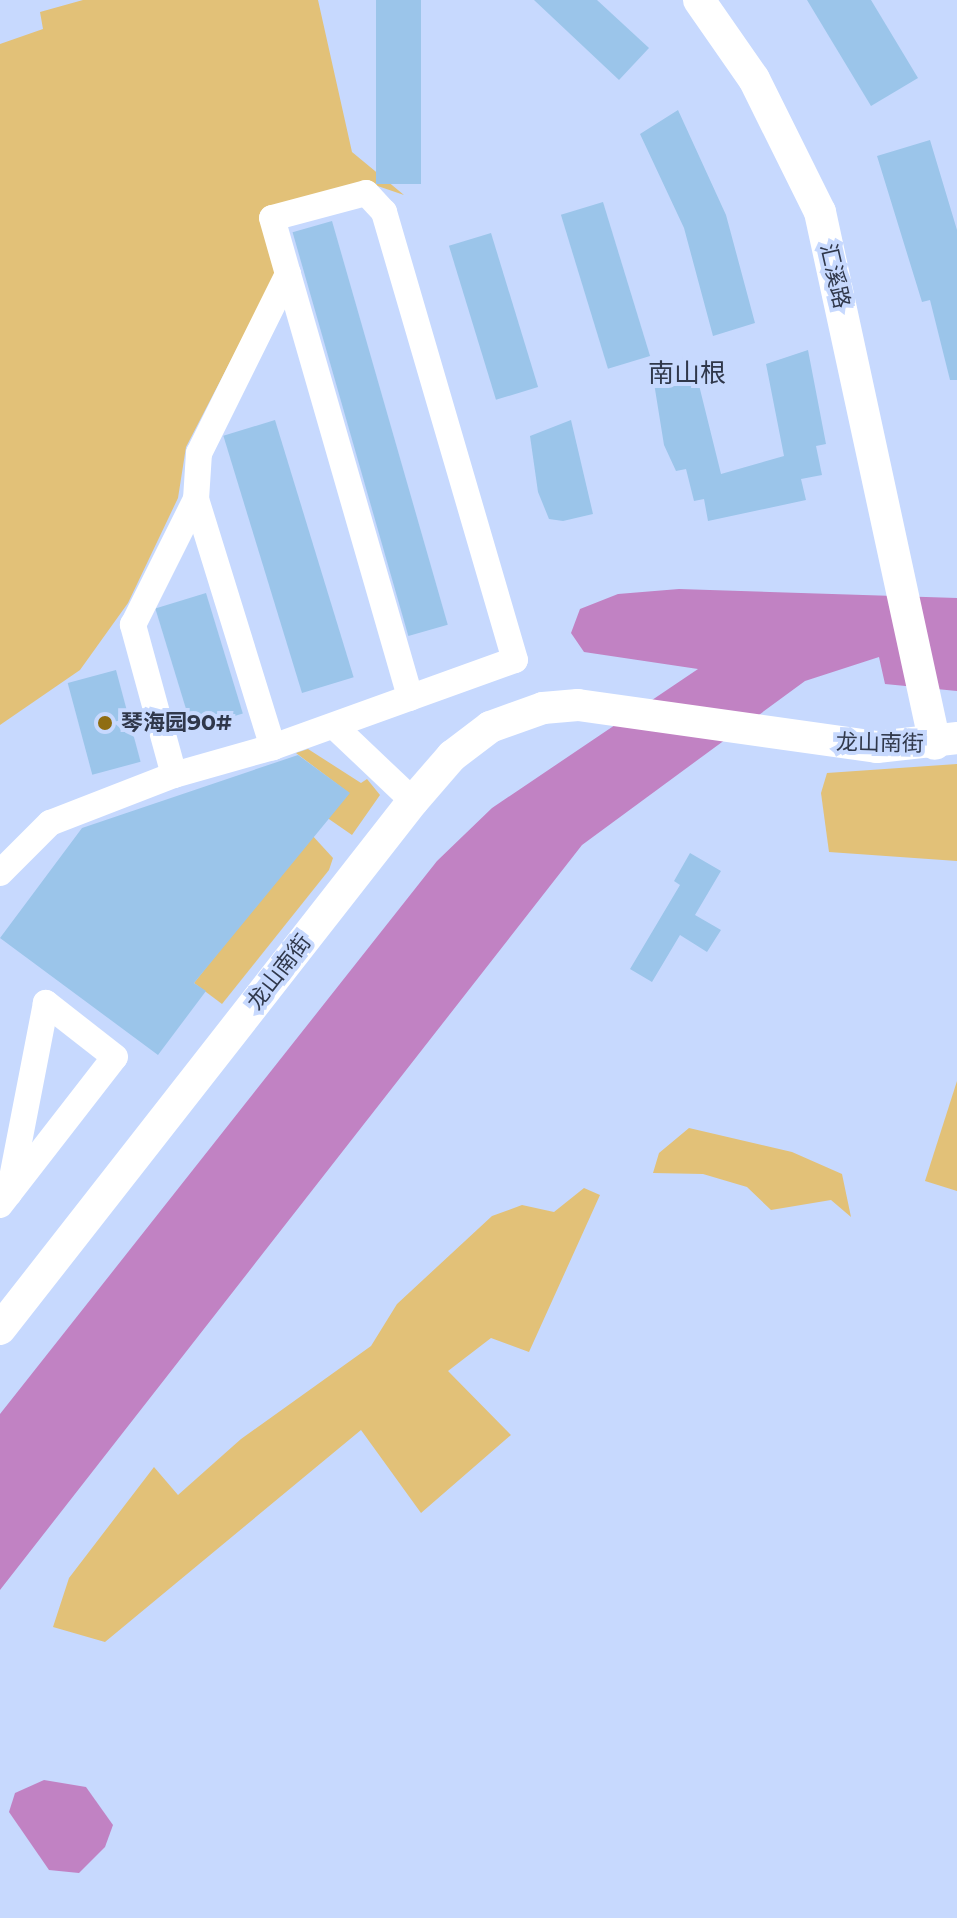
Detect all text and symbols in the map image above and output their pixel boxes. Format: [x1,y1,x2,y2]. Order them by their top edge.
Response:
street label: 汇溪路 [815,241,855,311]
district label: 南山根 [648,358,726,390]
place label: 琴海园90# [121,710,232,736]
marker: 琴海园90# [96,714,114,732]
street label: 龙山南街 [836,729,924,757]
street label: 龙山南街 [242,929,316,1015]

